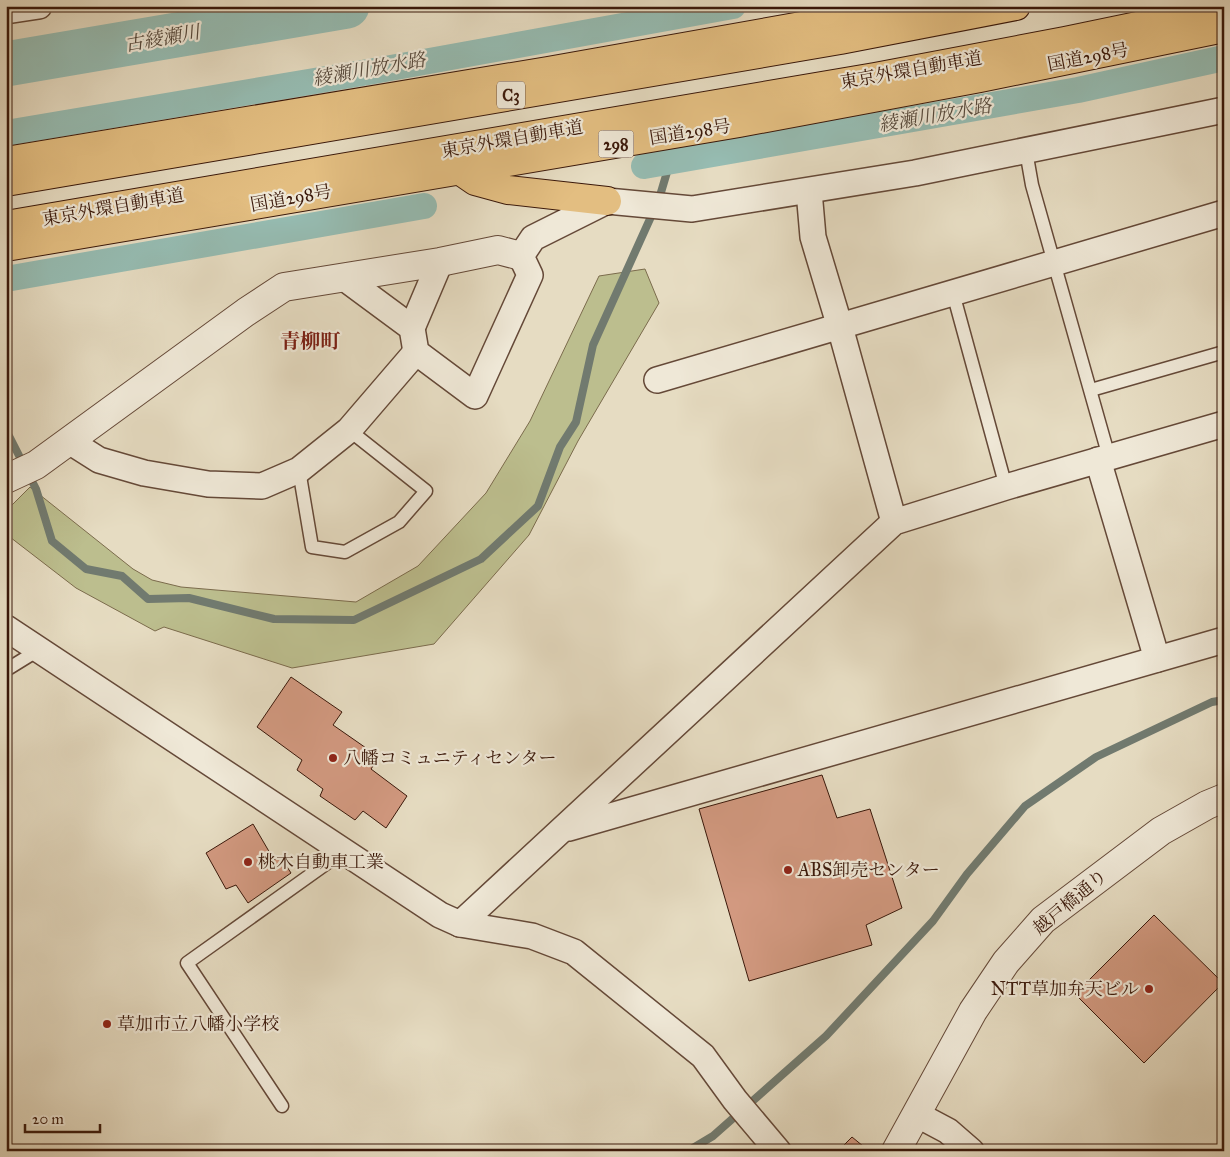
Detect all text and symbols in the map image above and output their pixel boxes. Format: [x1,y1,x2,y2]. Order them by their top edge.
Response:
water label: 古綾瀬川 [123,20,203,56]
street label: 国道298号 [1046,38,1130,76]
water label: 綾瀬川放水路 [311,47,429,90]
street label: 東京外環自動車道 [838,47,984,93]
road number: C3 [497,82,525,108]
water label: 綾瀬川放水路 [877,93,995,136]
street label: 国道298号 [648,115,732,149]
street label: 東京外環自動車道 [439,116,585,162]
road number: 298 [598,130,634,158]
street label: 国道298号 [249,180,333,216]
street label: 東京外環自動車道 [40,184,186,230]
district label: 青柳町 [280,329,341,353]
place label: 八幡コミュニティセンター [343,747,556,769]
marker: 八幡コミュニティセンター [327,752,339,764]
place label: 桃木自動車工業 [258,851,384,873]
marker: 桃木自動車工業 [242,856,254,868]
place label: ABS卸売センター [797,859,940,881]
marker: ABS卸売センター [782,864,794,876]
street label: 越戸橋通り [1028,865,1112,939]
place label: NTT草加弁天ビル [991,978,1139,1000]
marker: NTT草加弁天ビル [1143,983,1155,995]
place label: 草加市立八幡小学校 [117,1013,279,1035]
marker: 草加市立八幡小学校 [101,1018,113,1030]
scale bar [25,1102,100,1134]
text: 20 m [32,1110,64,1128]

